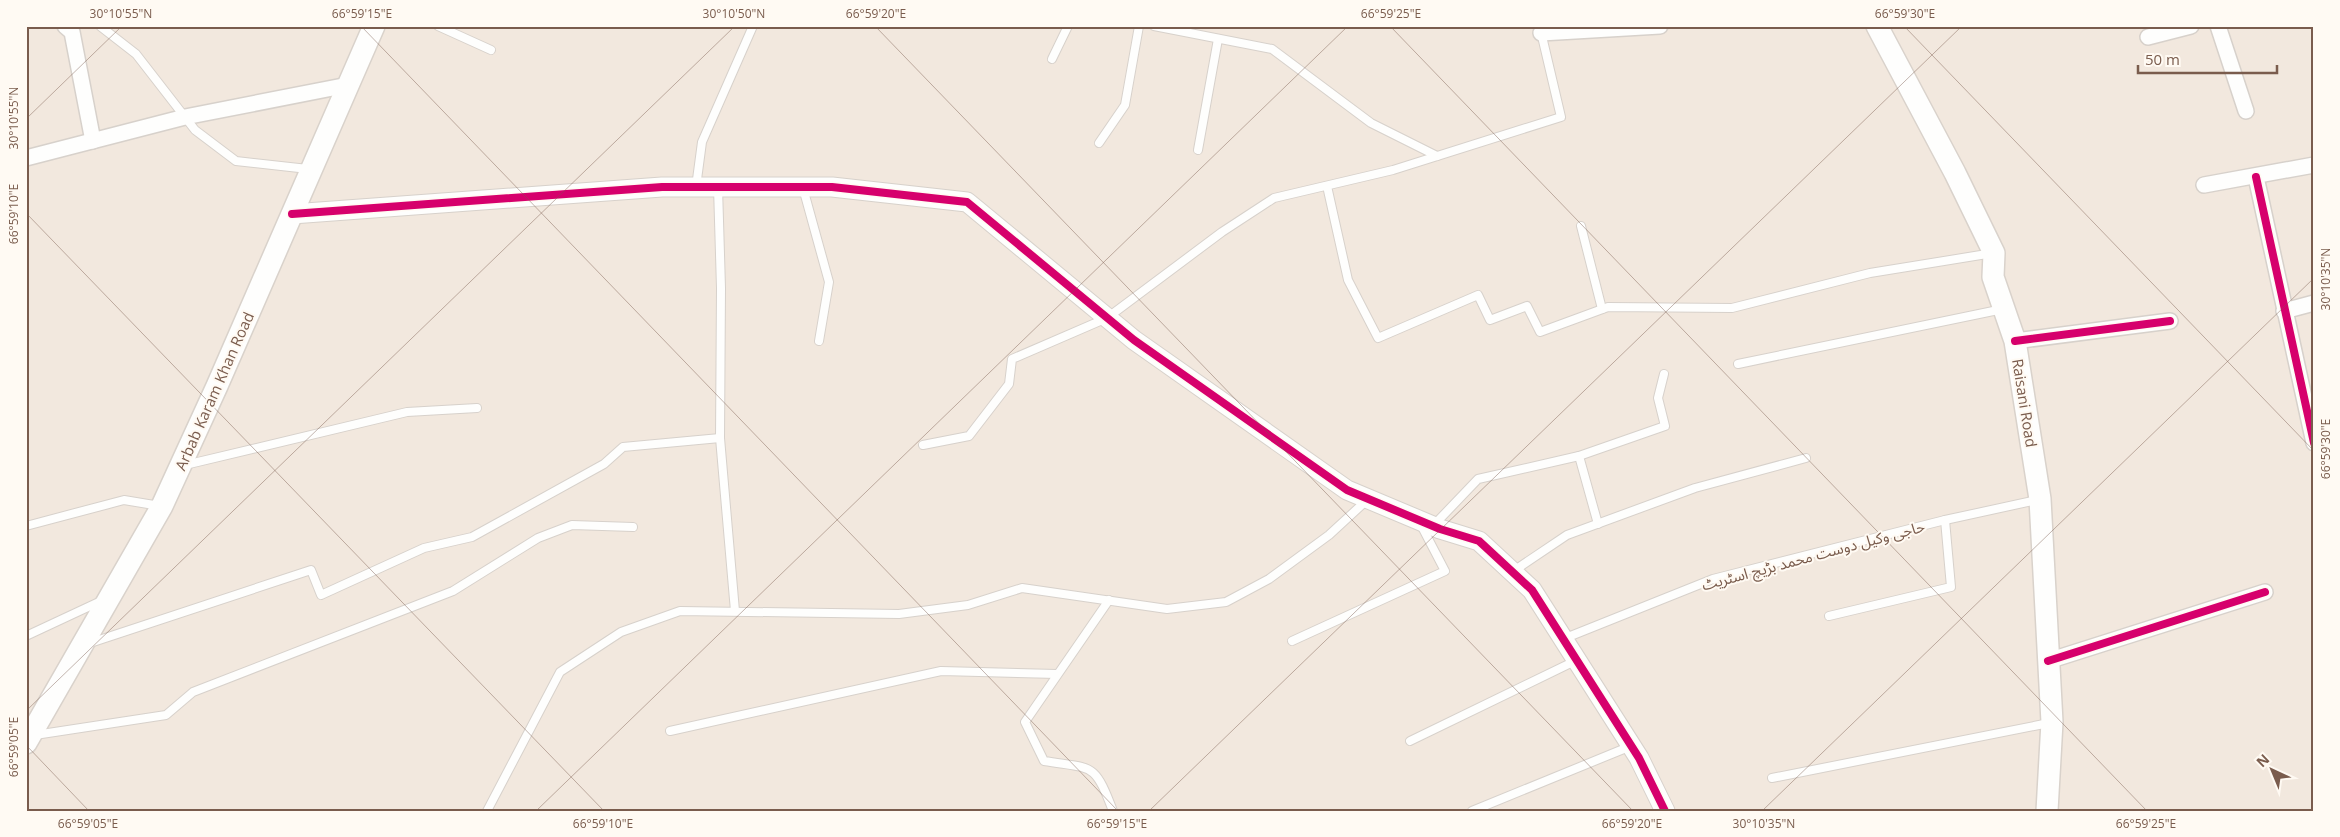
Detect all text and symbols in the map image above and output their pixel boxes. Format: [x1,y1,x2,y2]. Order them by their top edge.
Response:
text: 30°10'55"N [90,5,152,22]
text: 66°59'15"E [332,5,392,22]
text: 30°10'50"N [703,5,765,22]
text: 66°59'20"E [846,5,906,22]
text: 66°59'25"E [1361,5,1421,22]
text: 66°59'30"E [1875,5,1935,22]
scale bar [2138,42,2276,74]
text: 50 m [2145,49,2180,69]
text: 30°10'55"N [5,87,22,149]
text: 66°59'10"E [5,184,22,244]
text: 30°10'35"N [2317,248,2334,310]
street label: Arbab Karam Khan Road [170,309,258,473]
street label: Raisani Road [2008,357,2042,449]
text: 66°59'30"E [2317,419,2334,479]
street label: حاجی وکیل دوست محمد بڑیچ اسٹریٹ [1699,516,1928,597]
text: 66°59'05"E [5,717,22,777]
north arrow [2248,744,2298,794]
text: N [2252,749,2273,771]
text: 66°59'05"E [58,815,118,832]
text: 66°59'10"E [573,815,633,832]
text: 66°59'15"E [1087,815,1147,832]
text: 66°59'20"E [1602,815,1662,832]
text: 30°10'35"N [1733,815,1795,832]
text: 66°59'25"E [2116,815,2176,832]

